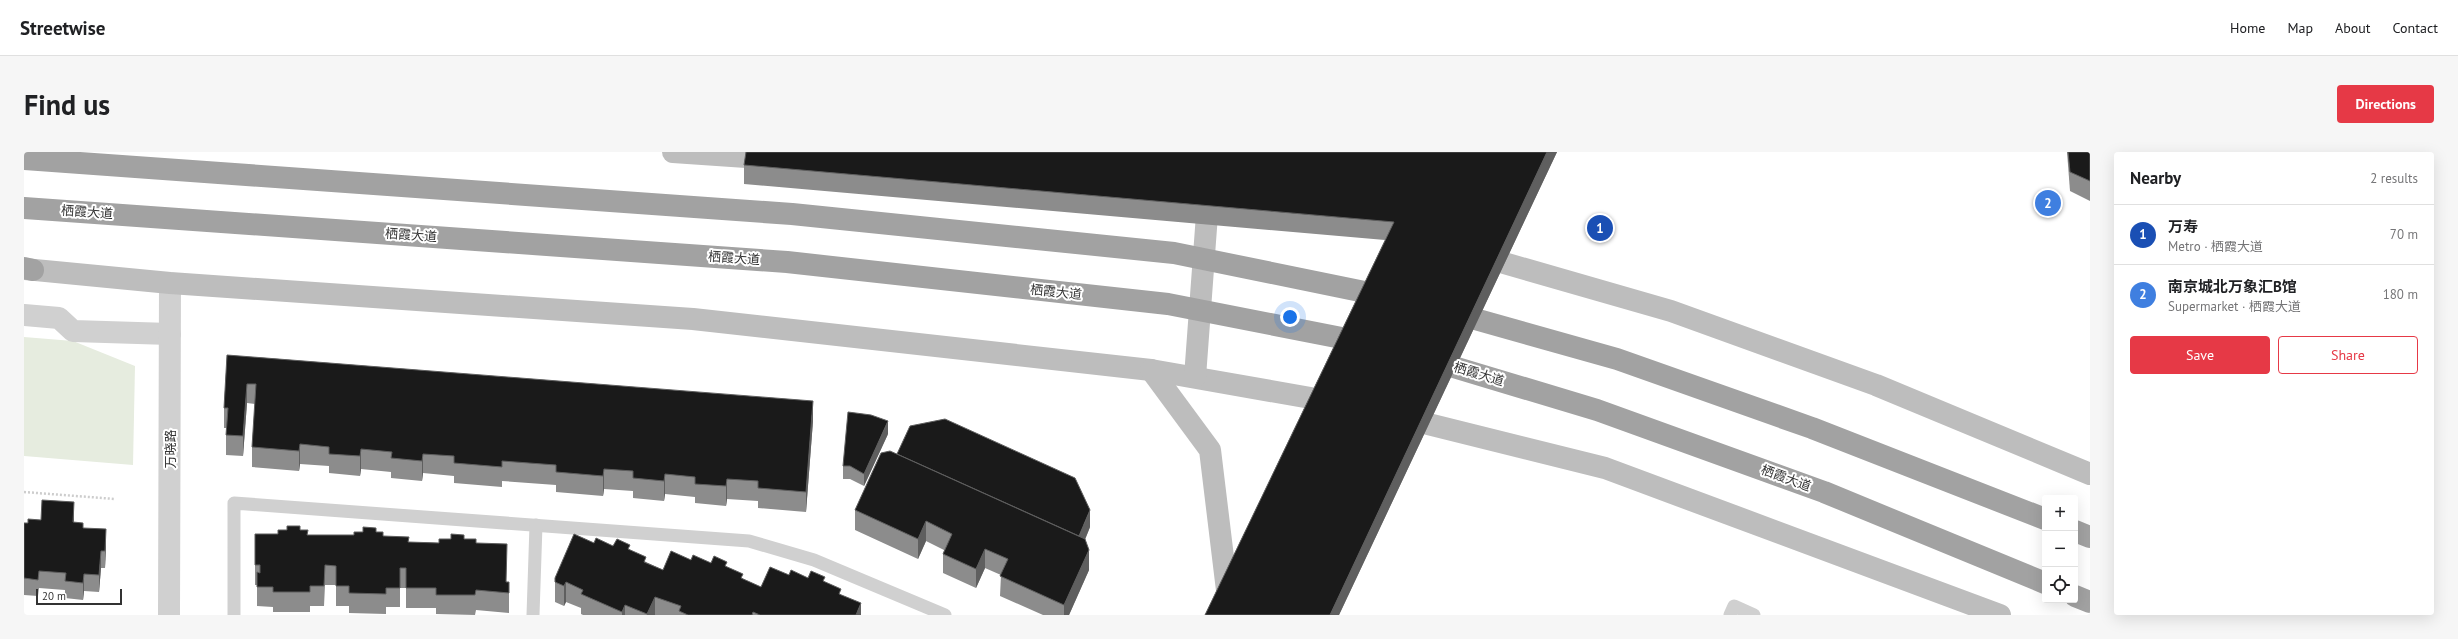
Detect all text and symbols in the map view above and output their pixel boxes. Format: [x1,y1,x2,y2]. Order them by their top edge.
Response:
text: Streetwise [20,16,105,40]
text: Home [2230,19,2265,37]
text: Map [2287,19,2313,37]
text: About [2335,19,2371,37]
text: Contact [2393,19,2438,37]
button: Directions [2337,85,2434,123]
text: Find us [24,86,110,123]
text: Nearby [2130,167,2181,189]
text: 2 results [2370,170,2418,187]
pin: 2 [2035,188,2061,218]
street label: 栖霞大道 [60,202,114,222]
pin: 1 [1587,213,1613,243]
text: 万寿 [2168,217,2198,236]
street label: 栖霞大道 [384,225,438,245]
text: 1 [2139,226,2147,243]
text: 70 m [2390,226,2418,243]
text: Metro · 栖霞大道 [2168,238,2263,255]
street label: 栖霞大道 [707,248,761,268]
text: 南京城北万象汇B馆 [2168,277,2297,296]
street label: 栖霞大道 [1029,281,1083,303]
text: 2 [2139,286,2147,303]
text: 180 m [2383,286,2418,303]
text: Supermarket · 栖霞大道 [2168,298,2301,315]
your location [1280,307,1300,327]
button: Save [2130,336,2270,374]
button: Share [2278,336,2418,374]
street label: 栖霞大道 [1452,358,1506,390]
street label: 万晓路 [162,429,179,469]
street label: 栖霞大道 [1759,461,1813,495]
map controls [2042,495,2078,603]
button: + [2042,495,2078,531]
button: − [2042,531,2078,567]
button: locate [2042,567,2078,603]
scale bar [36,587,122,606]
text: 20 m [42,589,66,603]

